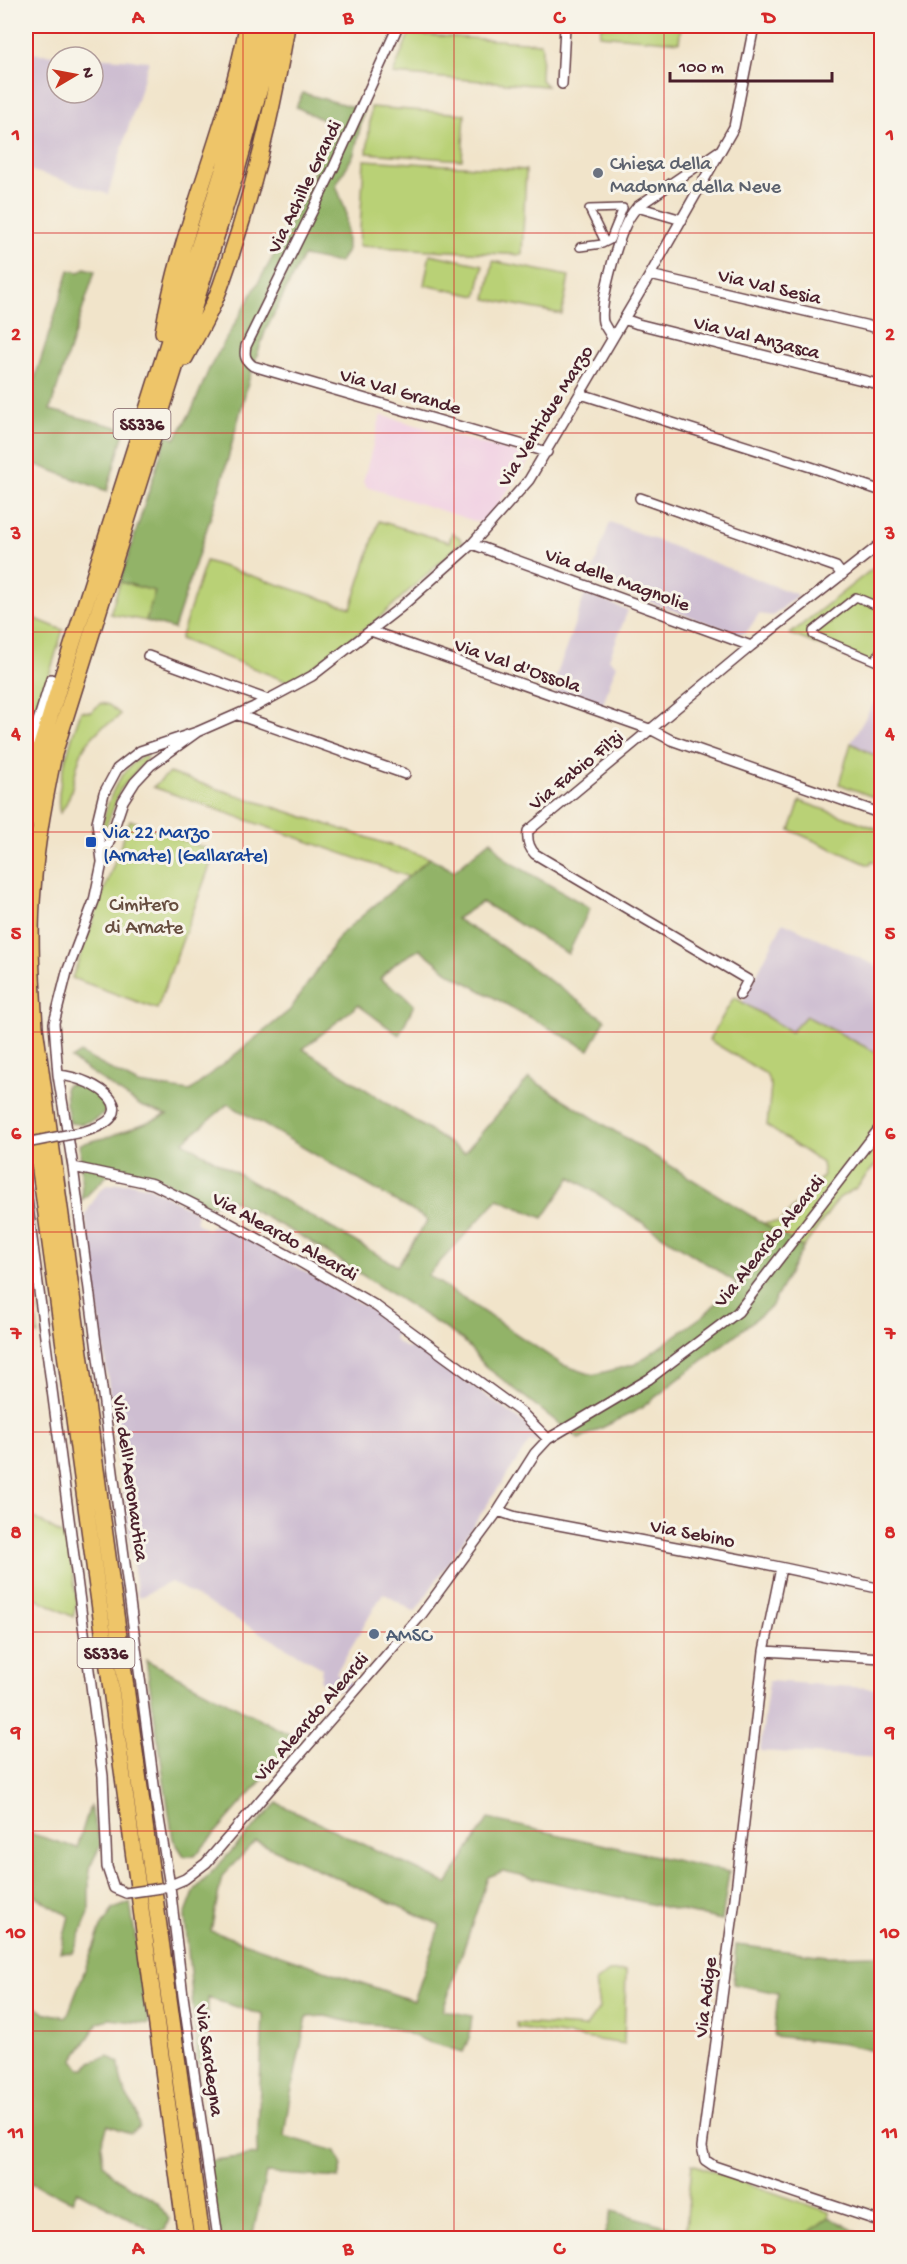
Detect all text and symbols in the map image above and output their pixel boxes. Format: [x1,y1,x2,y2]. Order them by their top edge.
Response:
text: A [131,8,146,31]
text: B [342,8,354,31]
text: C [553,8,567,31]
text: D [760,8,776,31]
north arrow [45,45,105,105]
scale bar [670,45,832,83]
text: 100 m [678,58,724,79]
text: N [76,66,97,80]
street label: Via Achille Grandi [264,117,348,259]
text: 1 [11,125,20,148]
text: 1 [885,125,894,148]
place label: Chiesa della Madonna della Neve [610,154,782,200]
marker: Chiesa della Madonna della Neve [591,166,605,180]
street label: Via Val Sesia [714,265,824,312]
street label: Via Val Anzasca [690,312,822,366]
text: 2 [11,325,21,348]
text: 2 [885,325,895,348]
street label: Via Ventidue Marzo [494,342,600,493]
street label: Via Val Grande [336,365,464,422]
road number: SS336 [114,409,170,439]
text: 3 [10,524,21,547]
text: 3 [884,524,895,547]
street label: Via delle Magnolie [540,544,693,618]
street label: Via Val d'Ossola [450,635,584,700]
text: 4 [10,724,21,747]
text: 4 [884,724,895,747]
street label: Via Fabio Filzi [525,727,629,817]
place label: Via 22 Marzo (Arnate) (Gallarate) [102,823,269,869]
marker: Via 22 Marzo (Arnate) (Gallarate) [84,835,98,849]
park label: Cimitero di Arnate [105,895,184,941]
text: 5 [11,924,22,947]
text: 5 [885,924,896,947]
text: 6 [11,1124,22,1147]
text: 6 [885,1124,896,1147]
street label: Via Aleardo Aleardi [710,1171,831,1314]
street label: Via Aleardo Aleardi [206,1188,361,1288]
text: 7 [10,1324,23,1347]
text: 7 [884,1324,897,1347]
street label: Via dell'Aeronautica [105,1393,152,1564]
street label: Via Sebino [647,1516,737,1555]
text: 8 [11,1523,22,1546]
text: 8 [885,1523,896,1546]
place label: AMSC [386,1626,433,1649]
marker: AMSC [367,1627,381,1641]
road number: SS336 [78,1638,134,1668]
street label: Via Aleardo Aleardi [250,1649,375,1788]
text: 9 [10,1723,21,1746]
text: 9 [884,1723,895,1746]
text: 10 [5,1923,26,1946]
text: 10 [879,1923,900,1946]
street label: Via Adige [691,1955,724,2040]
street label: Via Sardegna [188,2002,227,2119]
text: 11 [7,2123,24,2146]
text: 11 [881,2123,898,2146]
text: A [131,2239,146,2262]
text: B [342,2239,354,2262]
text: C [553,2239,567,2262]
text: D [760,2239,776,2262]

